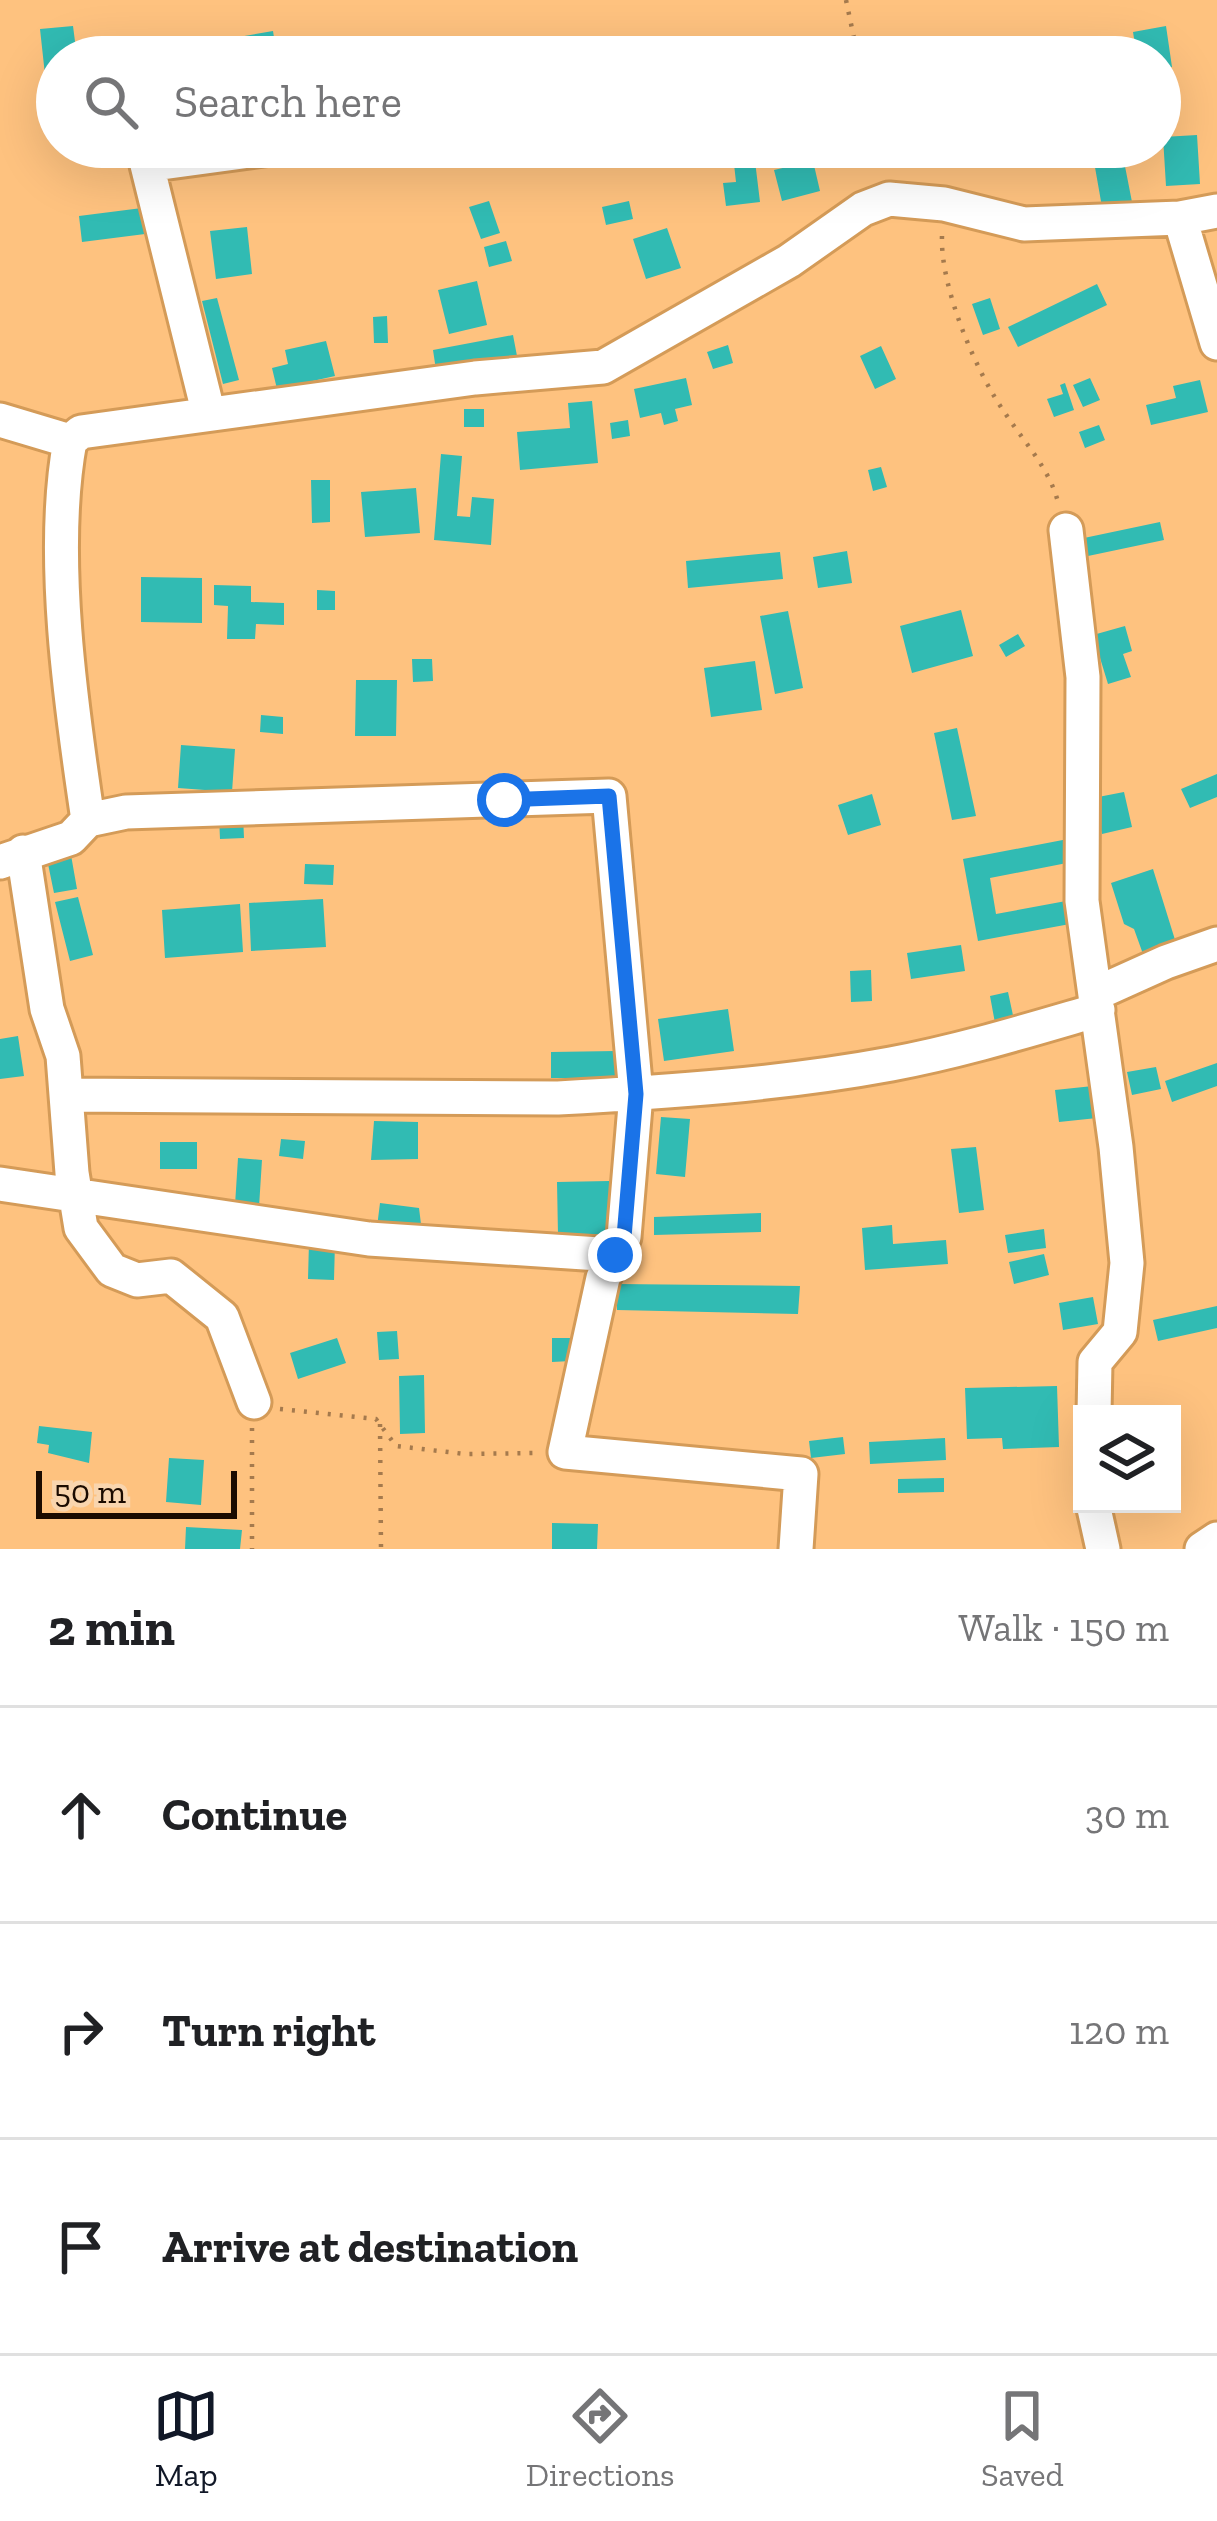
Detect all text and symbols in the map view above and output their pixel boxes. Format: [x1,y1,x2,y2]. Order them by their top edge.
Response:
search box [36,36,1181,168]
icon: search [78,69,144,135]
text: Search here [174,75,402,129]
route start [477,773,531,827]
route end [588,1228,642,1282]
map controls [1073,1405,1181,1513]
button: layers [1073,1405,1181,1513]
scale bar [36,1465,237,1518]
text: 50 m [54,1472,126,1511]
text: 2 min [48,1597,175,1658]
text: Walk · 150 m [959,1604,1169,1651]
icon: ahead [48,1782,114,1848]
text: Continue [162,1788,347,1842]
text: 30 m [1085,1791,1169,1838]
icon: right [48,1998,114,2064]
text: Turn right [162,2004,375,2058]
text: 120 m [1069,2007,1169,2054]
icon: arrive [48,2214,114,2280]
text: Arrive at destination [162,2220,578,2274]
tab: Map [153,2383,219,2494]
tab: Directions [526,2383,675,2494]
tab: Saved [981,2383,1064,2494]

